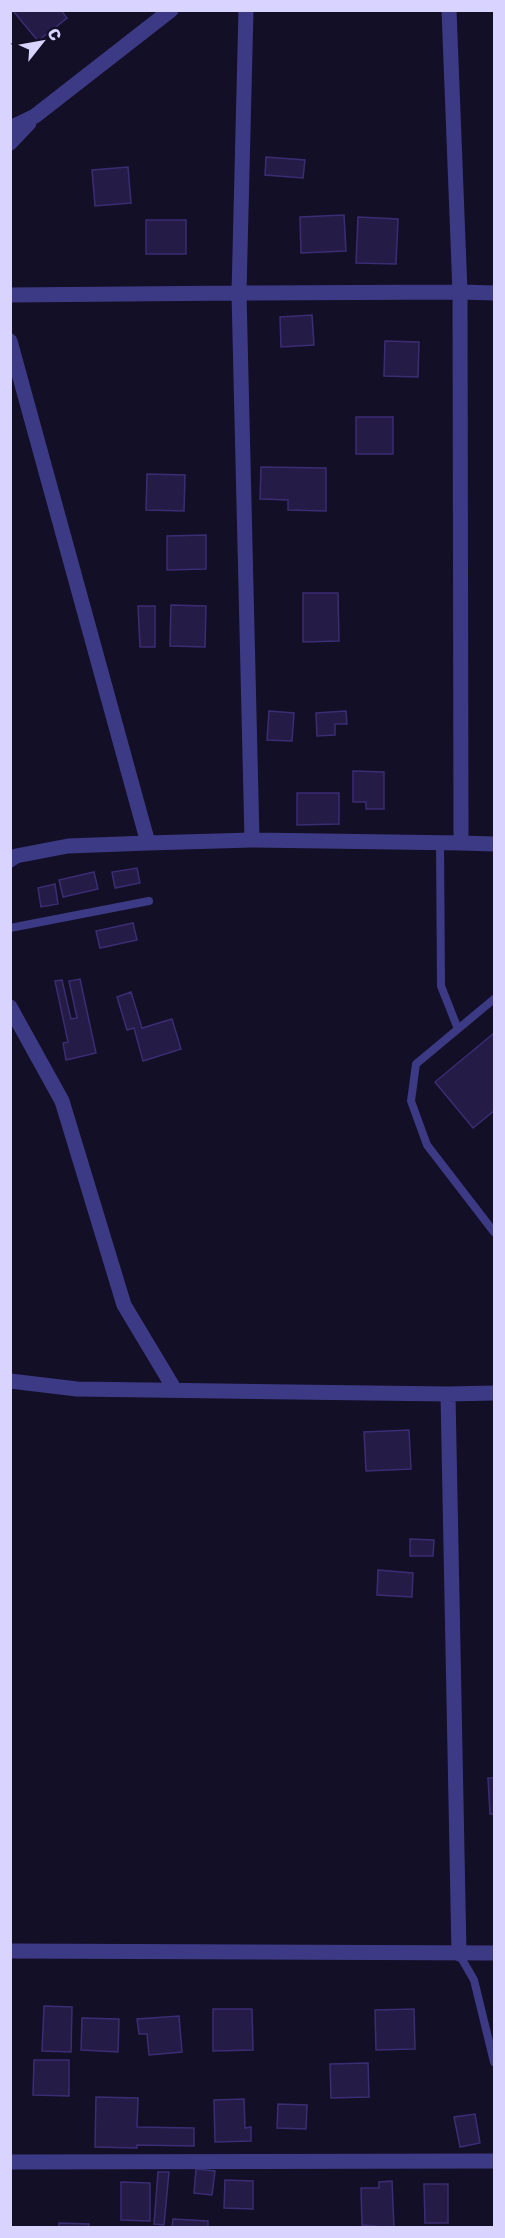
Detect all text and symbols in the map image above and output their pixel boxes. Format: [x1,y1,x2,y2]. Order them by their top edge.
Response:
north arrow [12,12,72,72]
text: С [43,25,65,44]

